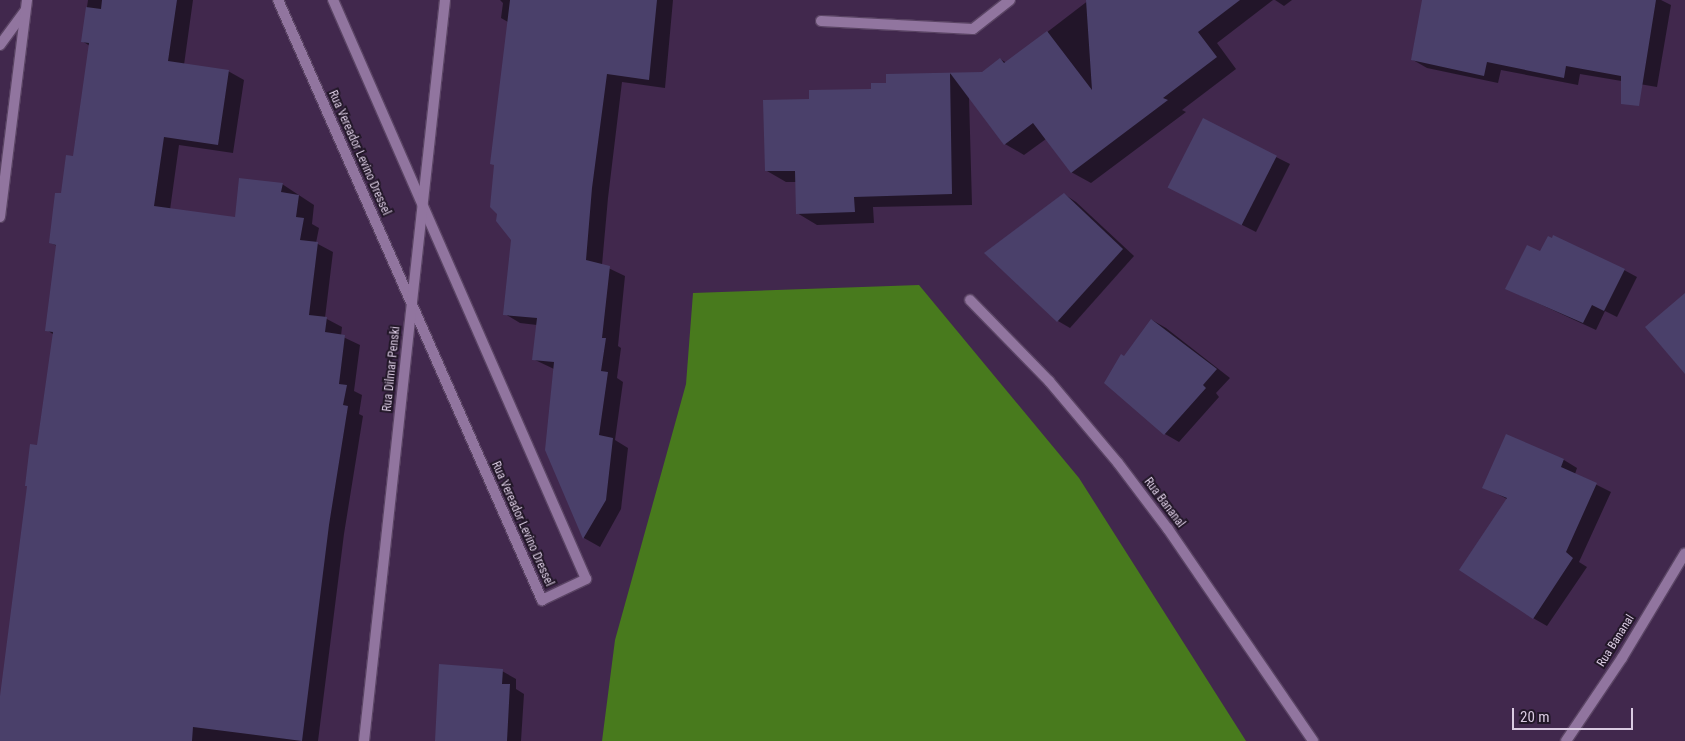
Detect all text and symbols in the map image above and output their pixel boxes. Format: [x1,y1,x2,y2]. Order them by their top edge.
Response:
street label: Rua Vereador Levino Dressel [325,88,393,218]
street label: Rua Dilmar Penski [380,326,404,412]
street label: Rua Vereador Levino Dressel [488,459,556,589]
street label: Rua Bananal [1141,475,1187,531]
street label: Rua Bananal [1594,612,1638,670]
scale bar [1515,698,1636,730]
text: 20 m [1520,708,1550,726]

